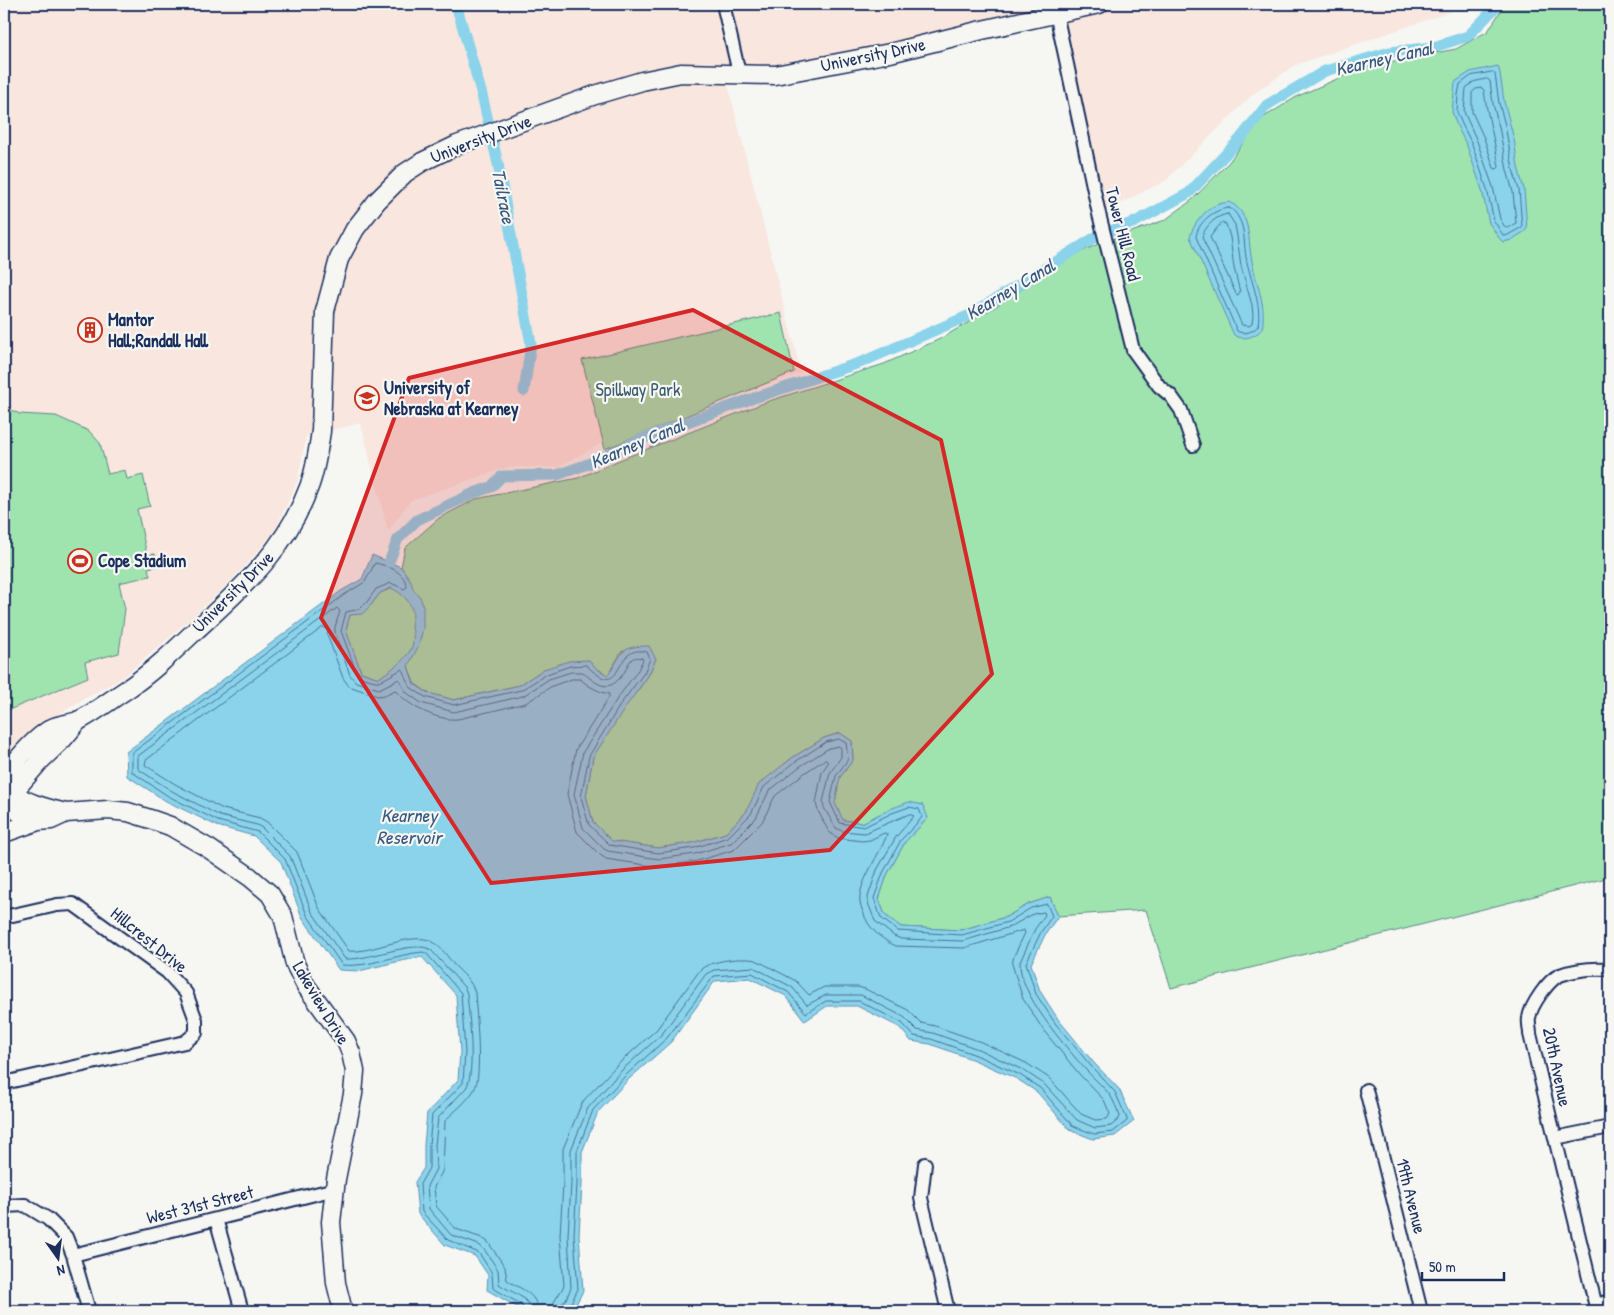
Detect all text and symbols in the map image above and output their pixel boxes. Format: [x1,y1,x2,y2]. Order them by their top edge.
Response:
street label: University Drive [818,31,927,78]
water label: Kearney Canal [1332,34,1436,82]
street label: University Drive [427,108,535,169]
water label: Tailrace [486,166,522,227]
street label: Tower Hill Road [1100,184,1147,284]
water label: Kearney Canal [961,252,1060,326]
place label: Mantor Hall;Randall Hall [108,307,209,353]
building icon: Mantor Hall;Randall Hall [77,317,103,343]
place label: University of Nebraska at Kearney [384,375,519,422]
park label: Spillway Park [595,377,681,402]
school or university icon: University of Nebraska at Kearney [354,385,380,411]
water label: Kearney Canal [586,411,689,474]
street label: University Drive [186,545,279,638]
sports icon: Cope Stadium [67,548,93,574]
place label: Cope Stadium [98,548,186,574]
water label: Kearney Reservoir [376,802,444,850]
street label: Hillcrest Drive [106,901,193,978]
street label: Lakeview Drive [287,956,356,1049]
street label: 20th Avenue [1537,1025,1578,1109]
street label: 19th Avenue [1390,1156,1433,1236]
street label: West 31st Street [144,1179,257,1230]
north arrow [32,1232,82,1282]
scale bar [1422,1250,1504,1282]
text: 50 m [1429,1256,1456,1277]
text: N [55,1261,67,1281]

